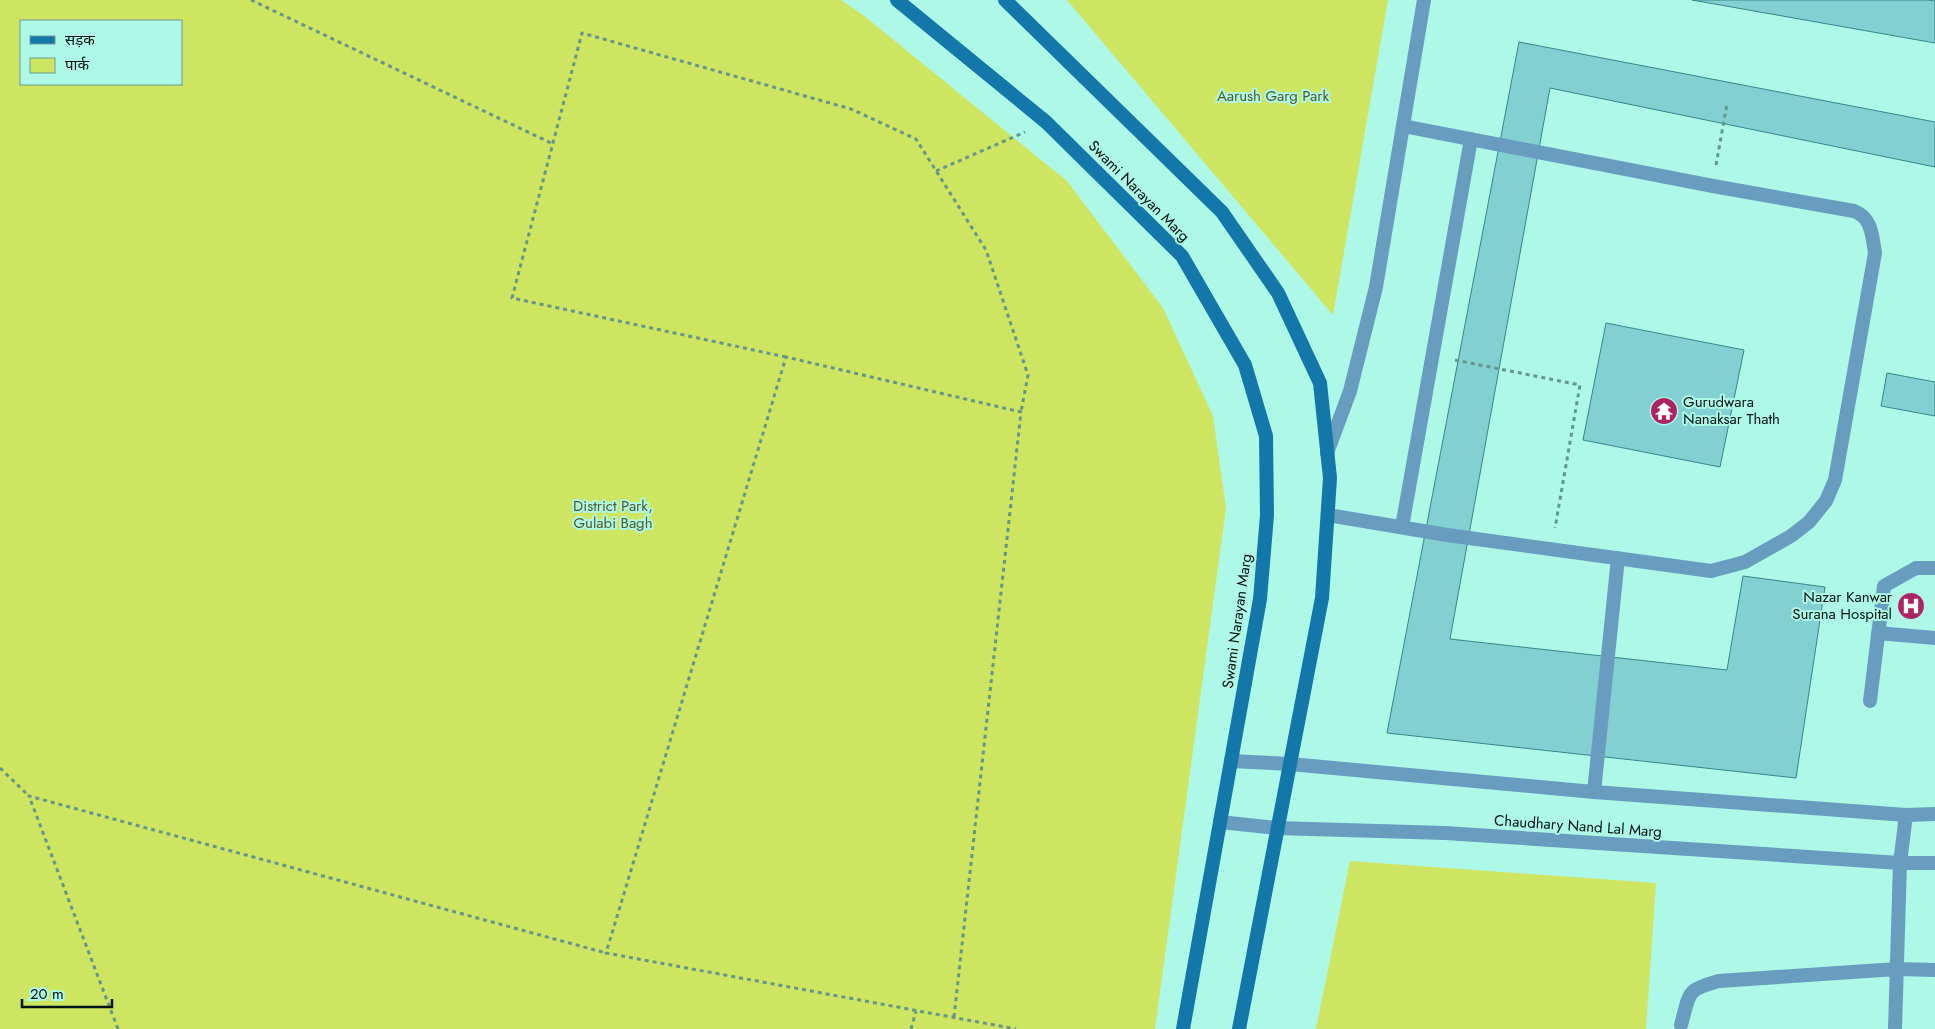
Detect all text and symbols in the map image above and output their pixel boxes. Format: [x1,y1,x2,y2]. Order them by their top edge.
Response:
legend [20,20,182,85]
text: सड़क [65,29,95,51]
text: पार्क [65,54,89,76]
park label: Aarush Garg Park [1217,85,1329,107]
street label: Swami Narayan Marg [1083,135,1195,247]
place label: Gurudwara Nanaksar Thath [1683,391,1780,430]
temple icon: Gurudwara Nanaksar Thath [1649,396,1679,426]
park label: District Park, Gulabi Bagh [573,495,653,534]
street label: Swami Narayan Marg [1217,552,1257,690]
place label: Nazar Kanwar Surana Hospital [1792,586,1893,625]
hospital icon: Nazar Kanwar Surana Hospital [1896,591,1926,621]
street label: Chaudhary Nand Lal Marg [1493,809,1663,843]
scale bar [22,976,112,1008]
text: 20 m [30,983,64,1005]

